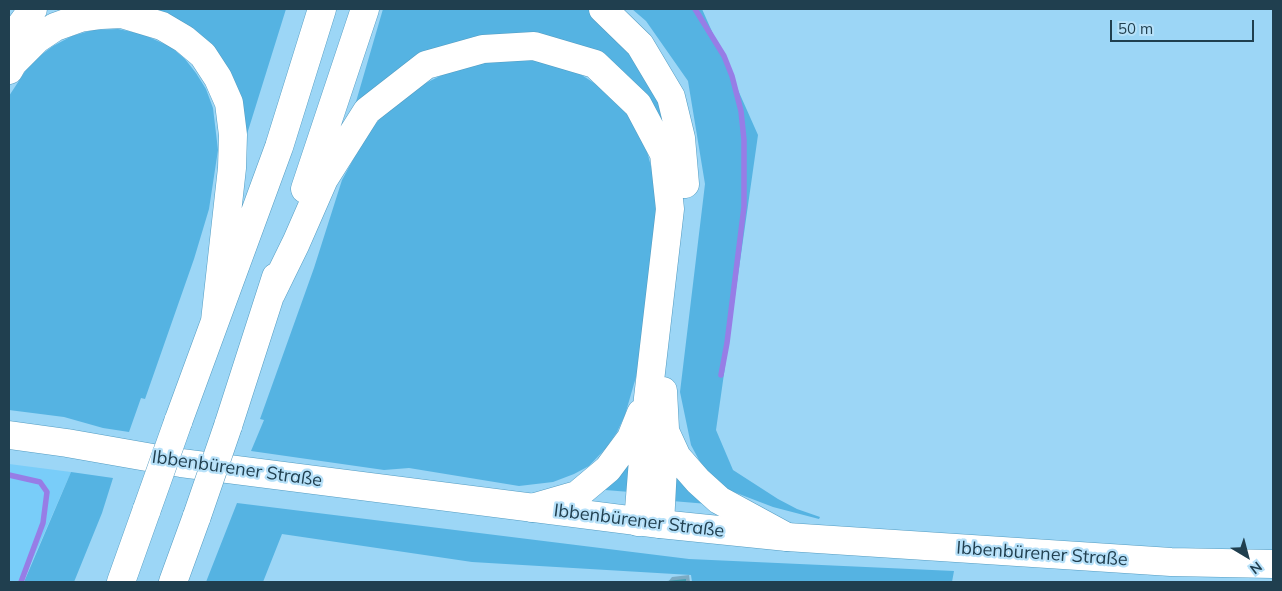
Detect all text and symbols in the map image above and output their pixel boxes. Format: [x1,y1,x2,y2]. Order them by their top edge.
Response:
scale bar [1112,10,1256,42]
text: 50 m [1118,19,1153,38]
street label: Ibbenbürener Straße [151,446,323,492]
street label: Ibbenbürener Straße [553,500,725,542]
north arrow [1222,531,1272,581]
street label: Ibbenbürener Straße [956,537,1128,571]
text: N [1246,558,1266,578]

